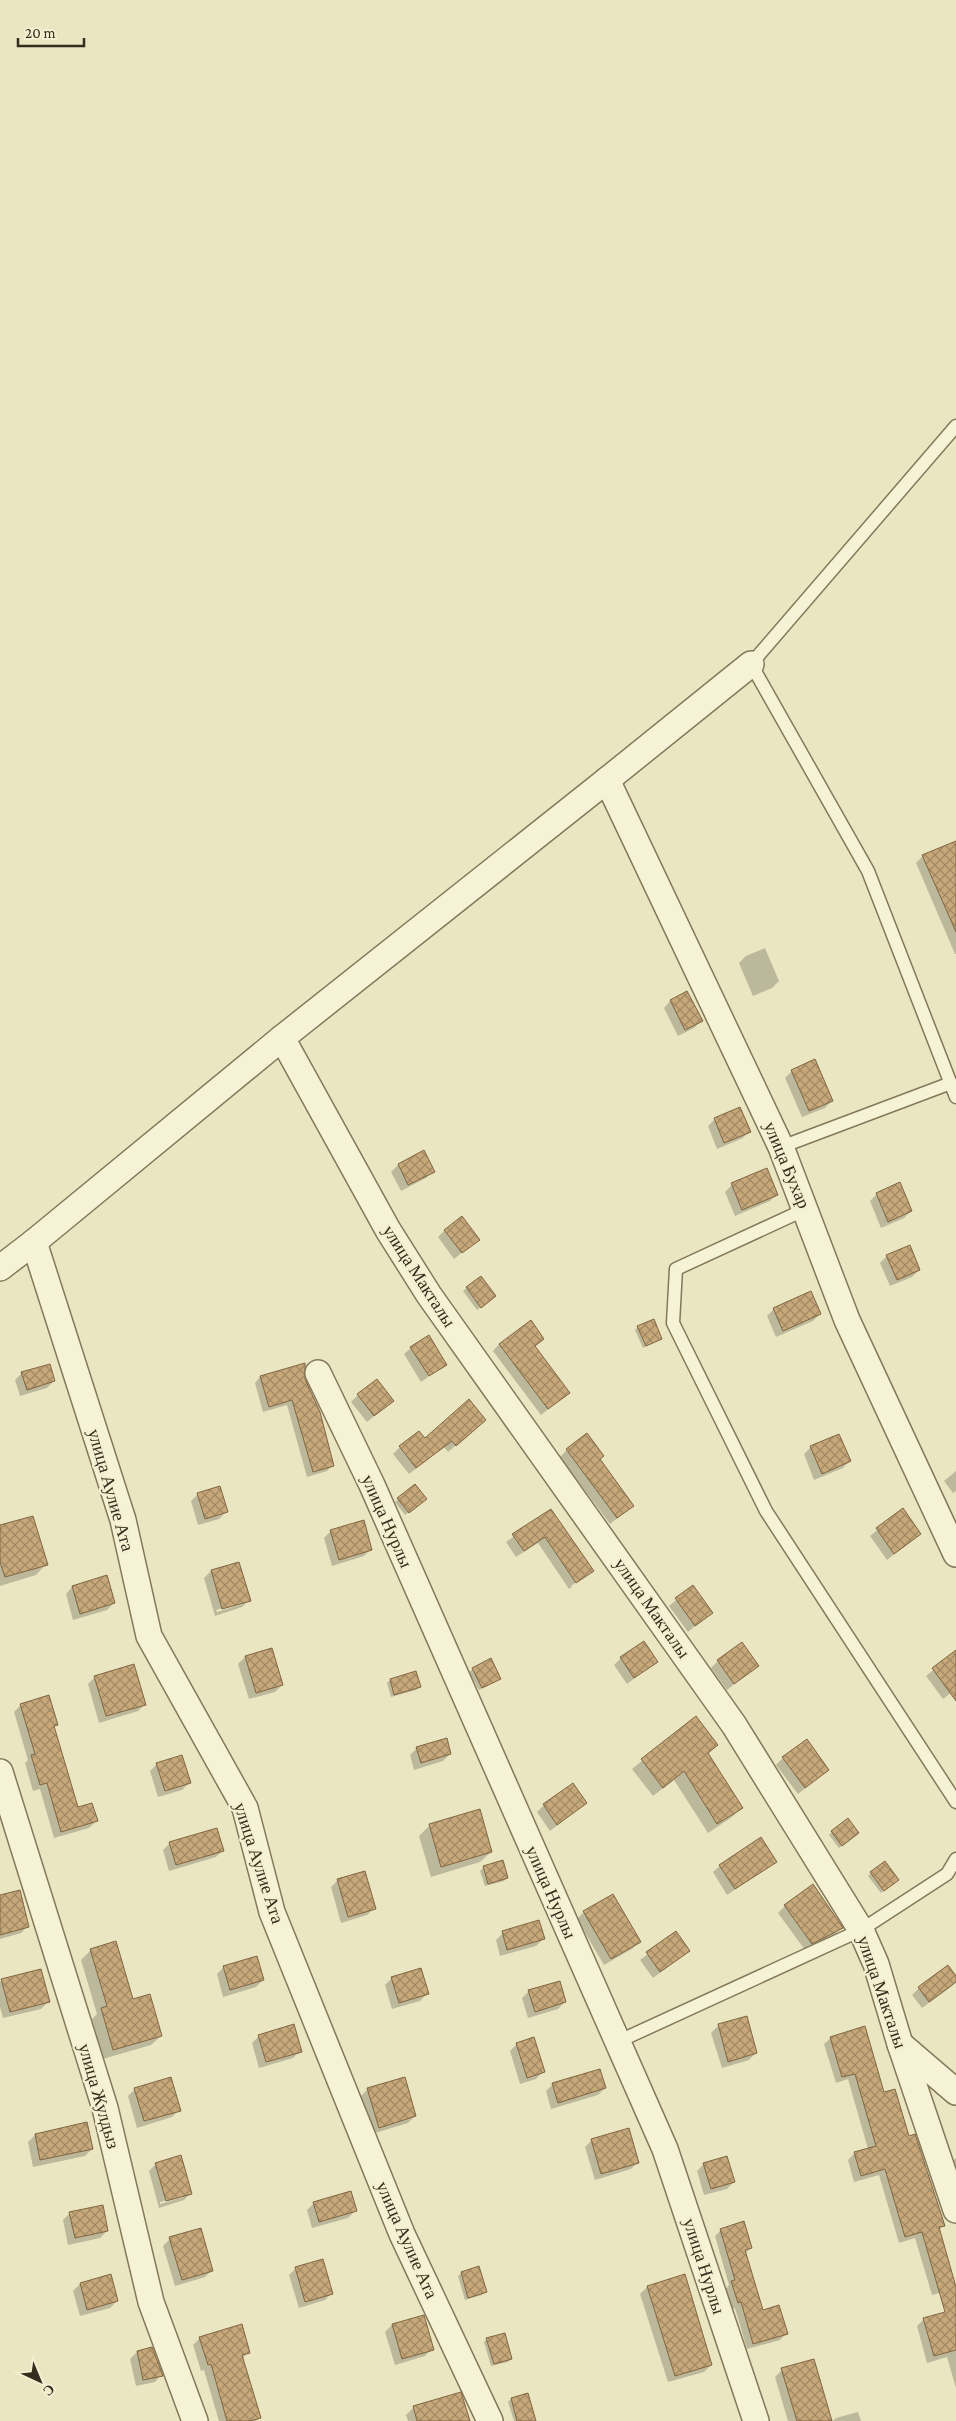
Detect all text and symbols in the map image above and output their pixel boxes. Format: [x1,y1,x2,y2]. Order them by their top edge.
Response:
scale bar [18,15,84,47]
text: 20 m [25,25,56,41]
street label: улица Бухар [760,1119,814,1211]
street label: улица Макталы [379,1221,459,1331]
street label: улица Аулие Ата [84,1427,138,1553]
street label: улица Нурлы [358,1471,416,1571]
street label: улица Макталы [610,1554,694,1662]
street label: улица Аулие Ата [230,1800,288,1926]
street label: улица Нурлы [522,1842,580,1942]
street label: улица Макталы [853,1933,911,2051]
street label: улица Жулдыз [74,2041,124,2151]
street label: улица Аулие Ата [372,2178,442,2302]
street label: улица Нурлы [679,2216,729,2316]
north arrow [15,2356,65,2406]
text: С [40,2381,58,2400]

